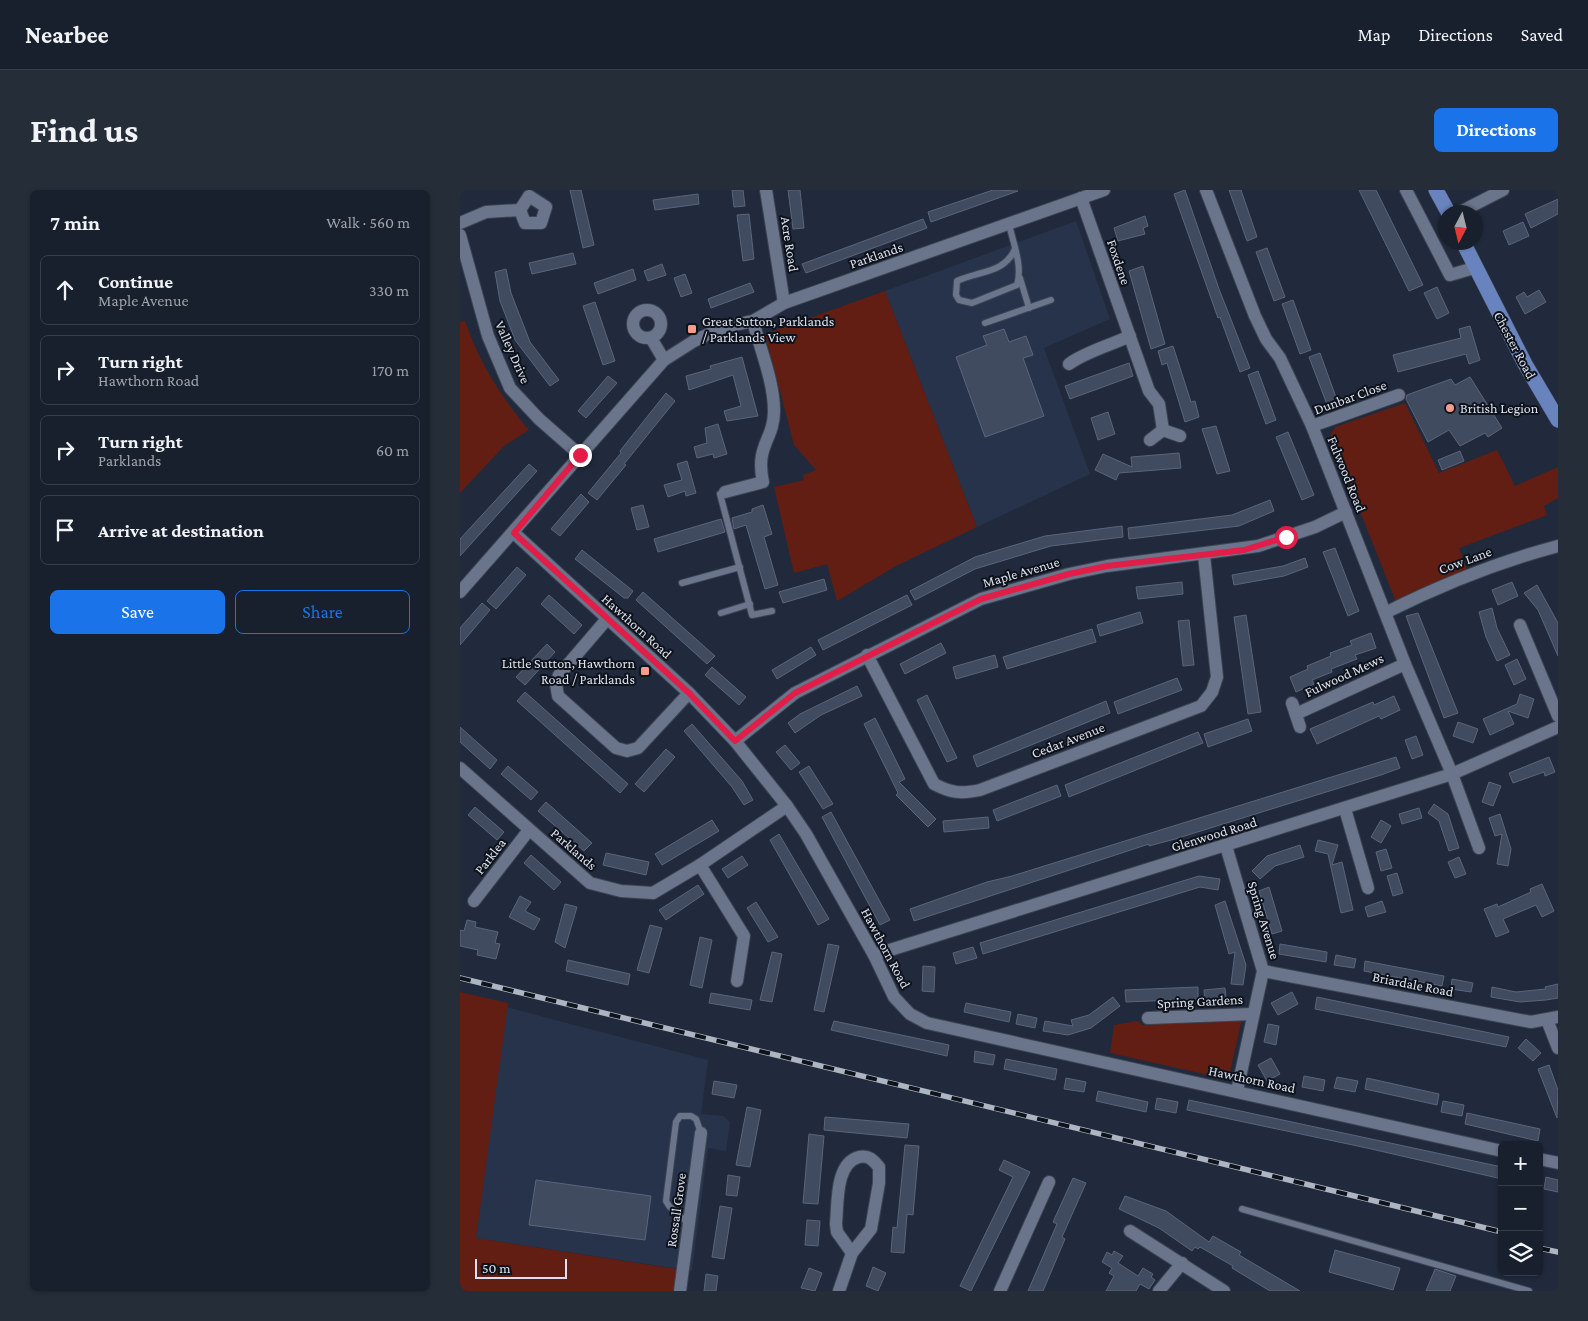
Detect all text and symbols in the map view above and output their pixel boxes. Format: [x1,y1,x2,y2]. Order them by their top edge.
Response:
text: Nearbee [25,21,109,48]
text: Map [1358,25,1390,45]
text: Directions [1418,25,1493,45]
text: Saved [1521,25,1563,45]
button: Directions [1434,108,1558,152]
text: Find us [30,111,138,150]
north arrow [1438,205,1483,250]
text: 7 min [50,211,100,235]
text: Walk · 560 m [326,214,410,231]
street label: Acre Road [778,215,802,273]
street label: Foxdene [1104,237,1134,287]
street label: Parklands [847,238,905,272]
text: Continue [98,271,173,292]
icon: ahead [51,276,79,304]
text: 330 m [369,282,409,299]
text: Maple Avenue [98,292,188,309]
street label: Chester Road [1491,309,1540,382]
place label: Great Sutton, Parklands / Parklands View [702,313,834,345]
street label: Valley Drive [492,318,534,386]
marker: Great Sutton, Parklands / Parklands View [686,323,698,335]
text: Turn right [98,351,183,372]
icon: right [51,356,79,384]
text: 170 m [372,362,409,379]
text: Hawthorn Road [98,372,199,389]
street label: Dunbar Close [1312,376,1388,418]
place label: British Legion [1460,400,1539,416]
marker: British Legion [1444,402,1456,414]
text: Turn right [98,431,183,452]
street label: Fulwood Road [1325,434,1370,515]
icon: right [51,436,79,464]
text: 60 m [376,442,409,459]
route end [569,444,592,467]
text: Parklands [98,452,161,469]
icon: arrive [51,516,79,544]
text: Arrive at destination [98,520,264,541]
route start [1275,526,1298,549]
street label: Cow Lane [1436,543,1494,577]
street label: Maple Avenue [981,553,1061,591]
button: Save [50,590,225,634]
button: Share [235,590,410,634]
street label: Hawthorn Road [599,590,676,662]
street label: Fulwood Mews [1302,650,1386,700]
place label: Little Sutton, Hawthorn Road / Parklands [502,655,635,687]
marker: Little Sutton, Hawthorn Road / Parklands [639,665,651,677]
street label: Cedar Avenue [1029,719,1107,761]
street label: Glenwood Road [1169,813,1259,855]
street label: Parklands [548,825,600,873]
street label: Parklea [471,834,509,877]
street label: Spring Avenue [1245,879,1283,961]
street label: Hawthorn Road [858,905,914,991]
street label: Briardale Road [1371,968,1455,1000]
street label: Spring Gardens [1157,991,1243,1011]
street label: Hawthorn Road [1207,1062,1298,1096]
map controls [1498,1141,1543,1276]
button: + [1498,1141,1543,1186]
street label: Rossall Grove [663,1172,689,1248]
button: − [1498,1186,1543,1231]
button: layers [1498,1231,1543,1276]
scale bar [475,1256,568,1279]
text: 50 m [482,1260,510,1276]

